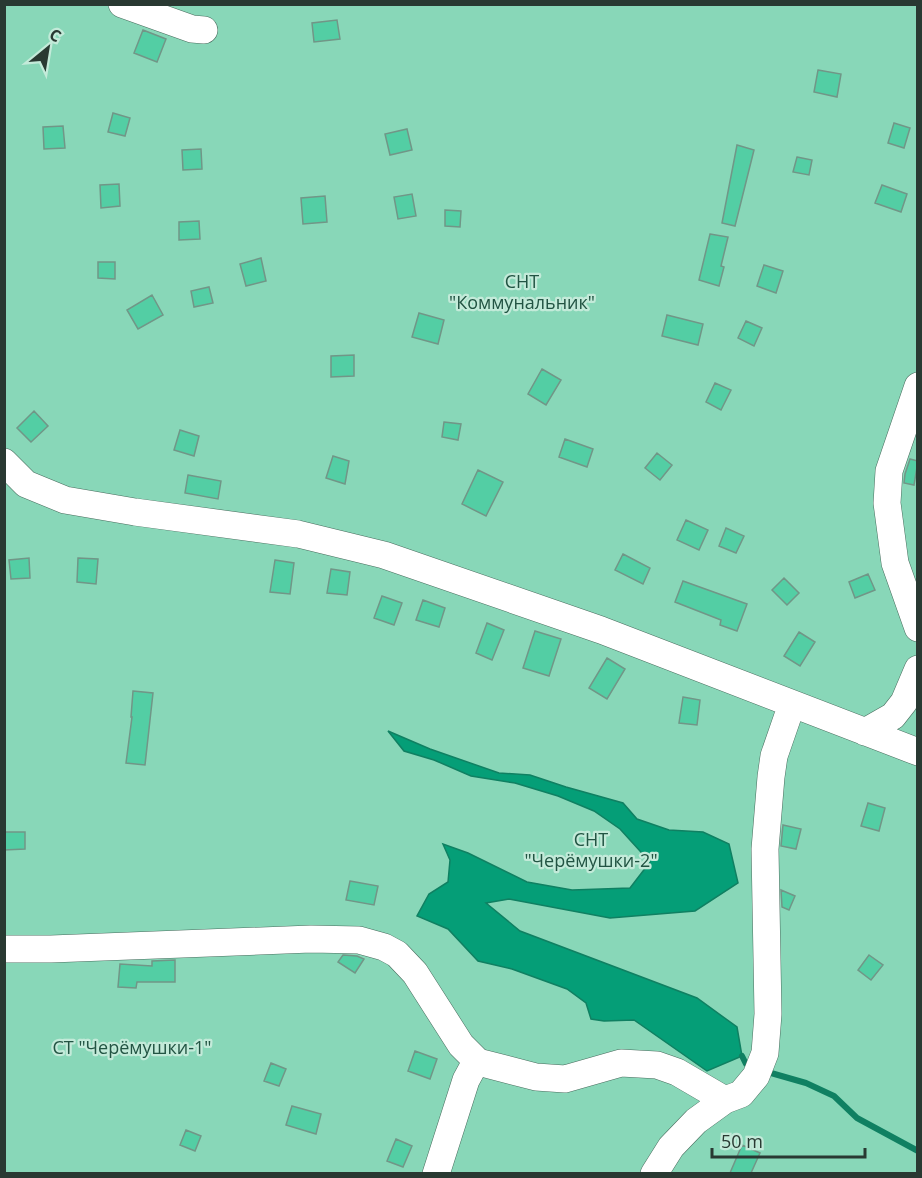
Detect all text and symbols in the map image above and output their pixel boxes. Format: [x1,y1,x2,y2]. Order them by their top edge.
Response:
north arrow [18,18,78,78]
text: С [46,23,65,47]
park label: СНТ "Коммунальник" [449,269,595,314]
park label: СНТ "Черёмушки-2" [524,827,658,872]
park label: СТ "Черёмушки-1" [52,1035,212,1059]
scale bar [712,1121,865,1159]
text: 50 m [721,1129,763,1153]

